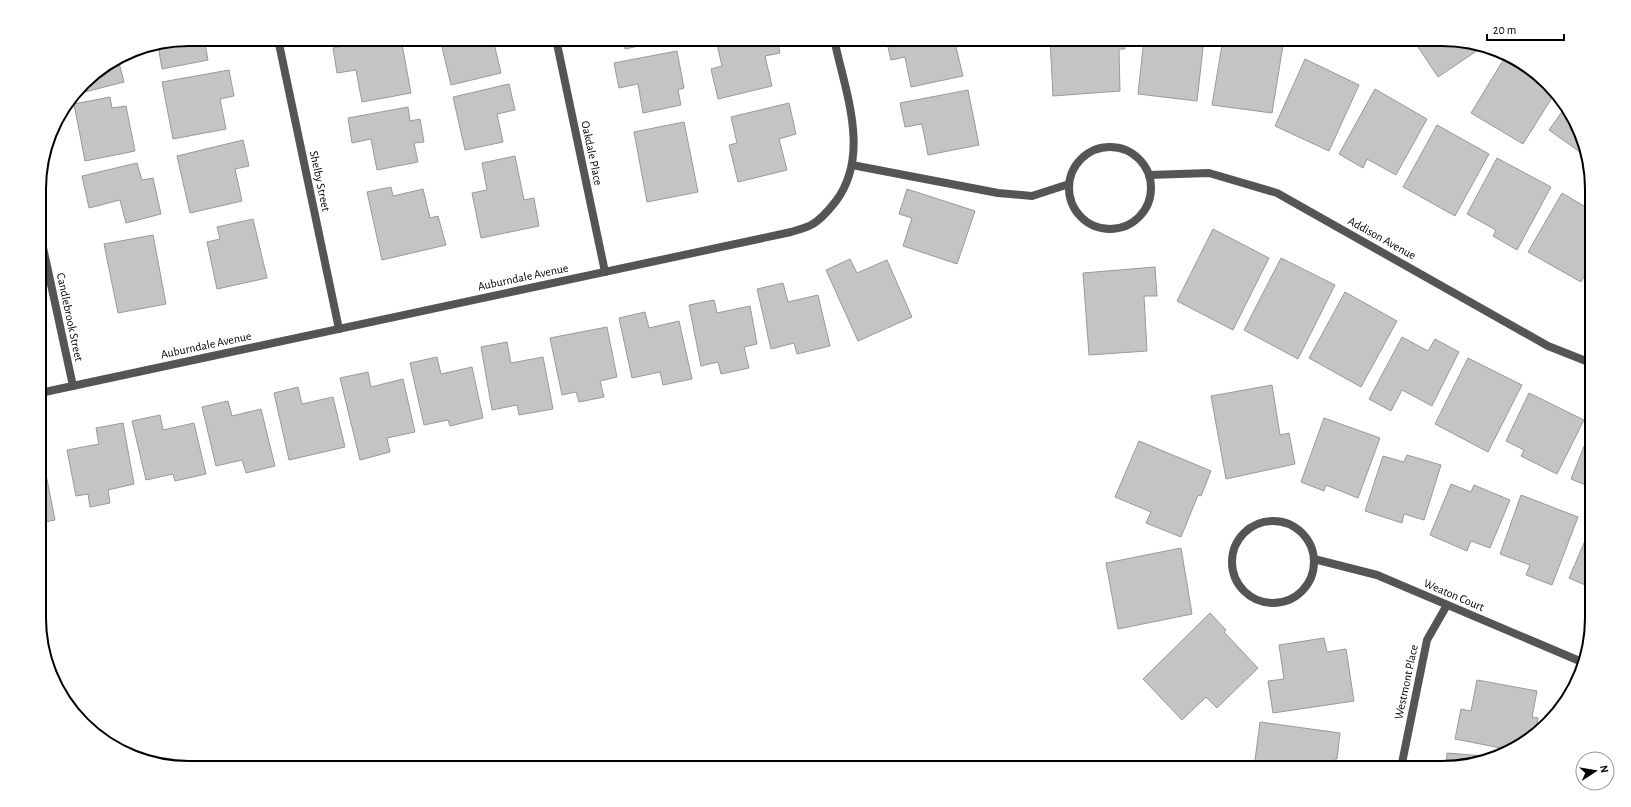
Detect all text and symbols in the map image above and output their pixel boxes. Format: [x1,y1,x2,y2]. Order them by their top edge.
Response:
scale bar [1487,16,1564,42]
text: 20 m [1493,24,1516,36]
street label: Oakdale Place [579,120,605,186]
street label: Shelby Street [307,150,332,213]
street label: Addison Avenue [1346,214,1418,262]
street label: Auburndale Avenue [477,262,569,292]
street label: Candlebrook Street [55,272,85,362]
street label: Auburndale Avenue [160,330,252,360]
street label: Weaton Court [1422,577,1486,613]
street label: Westmont Place [1392,643,1420,721]
north arrow [1575,751,1615,791]
text: N [1598,764,1610,774]

